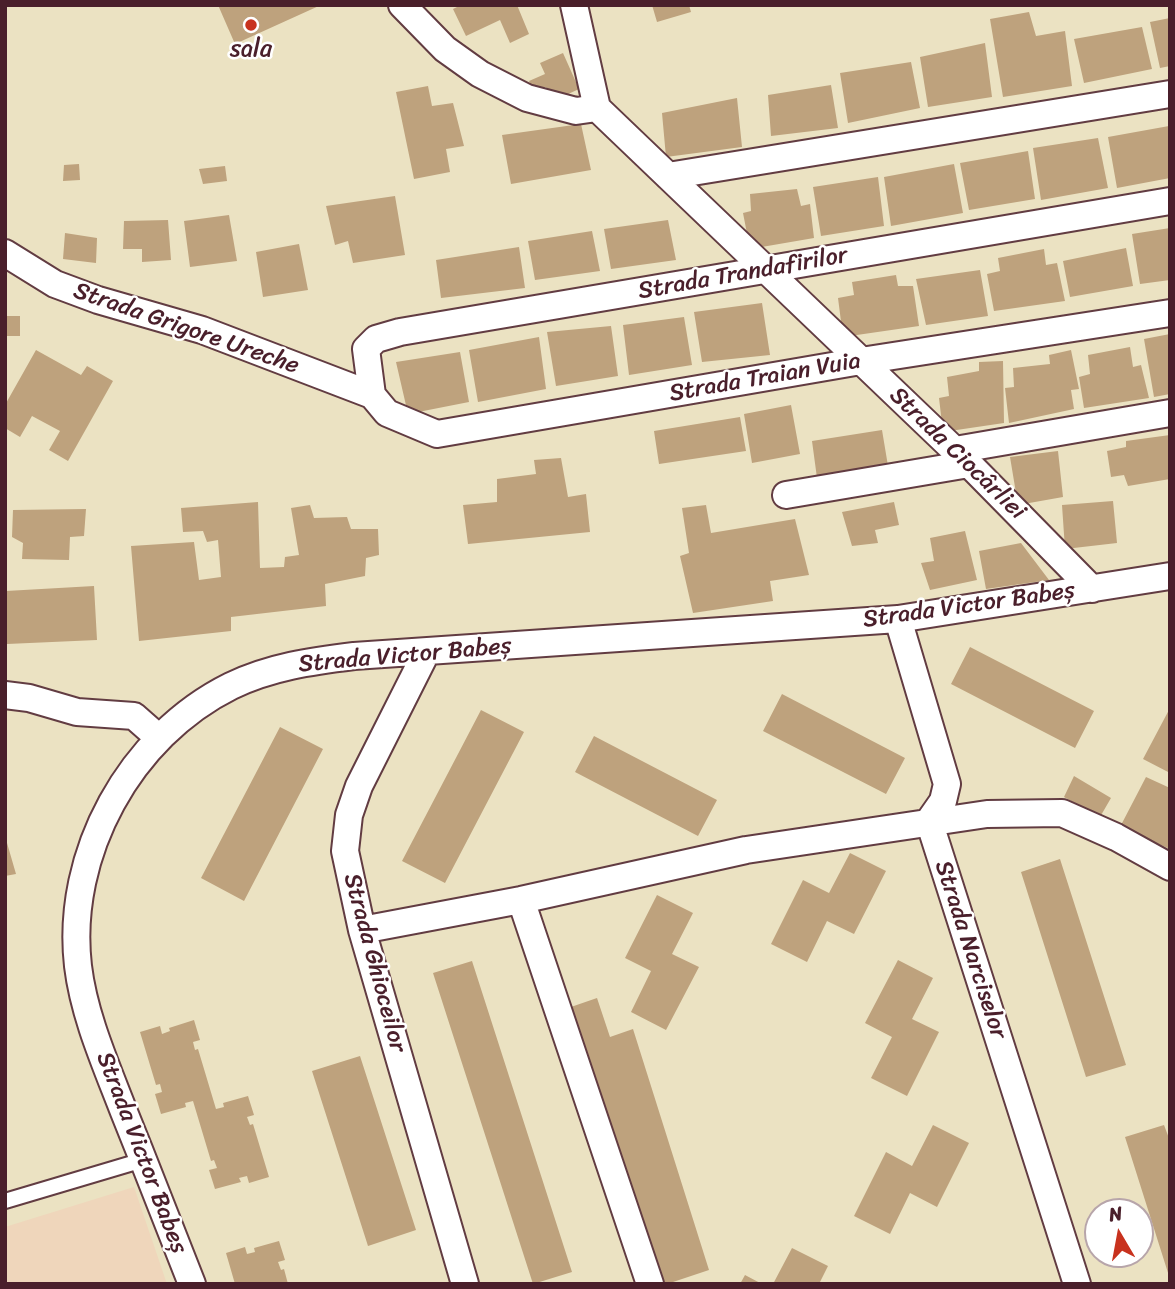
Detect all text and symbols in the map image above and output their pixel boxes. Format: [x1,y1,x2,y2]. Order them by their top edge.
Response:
marker: sala [243,17,259,33]
place label: sala [230,36,272,64]
street label: Strada Trandafirilor [636,241,850,307]
street label: Strada Grigore Ureche [69,277,303,381]
street label: Strada Traian Vuia [667,347,863,409]
street label: Strada Ciocârliei [883,382,1031,526]
street label: Strada Victor Babeș [861,577,1077,635]
street label: Strada Victor Babeș [297,632,513,680]
street label: Strada Narciselor [928,857,1012,1043]
street label: Strada Ghioceilor [336,871,412,1055]
street label: Strada Victor Babeș [89,1048,193,1258]
text: N [1106,1196,1125,1231]
north arrow [1084,1198,1154,1268]

